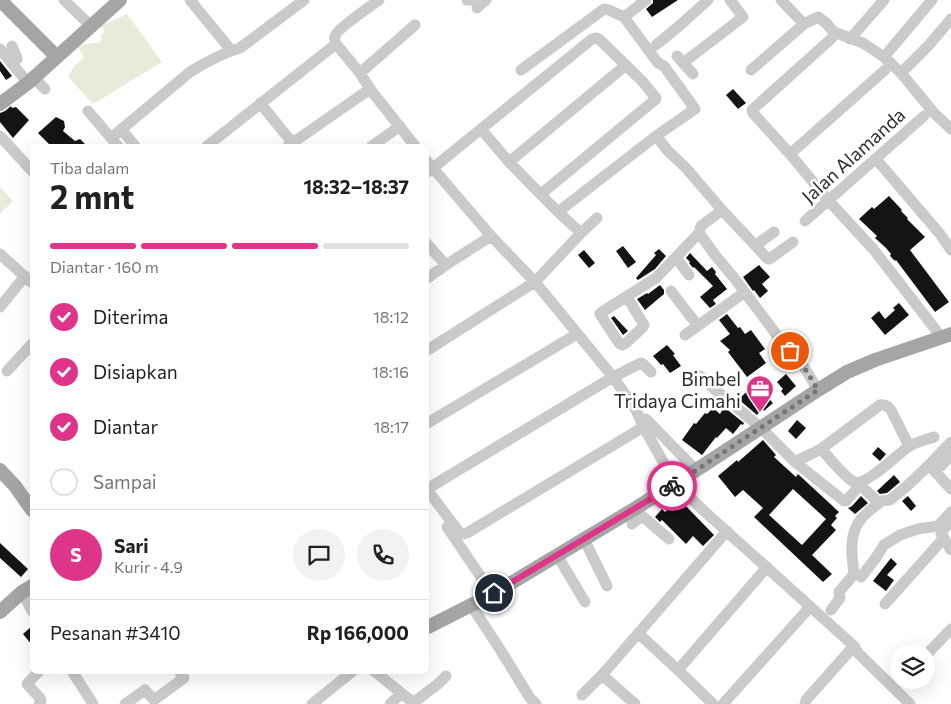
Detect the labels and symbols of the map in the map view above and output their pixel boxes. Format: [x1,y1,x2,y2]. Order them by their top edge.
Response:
street label: Jalan Alamanda [797,103,909,207]
pin [769,330,811,372]
place label: Bimbel Tridaya Cimahi [614,367,741,412]
office icon: Bimbel Tridaya Cimahi [745,374,775,413]
courier [647,461,697,511]
pin [473,572,515,614]

